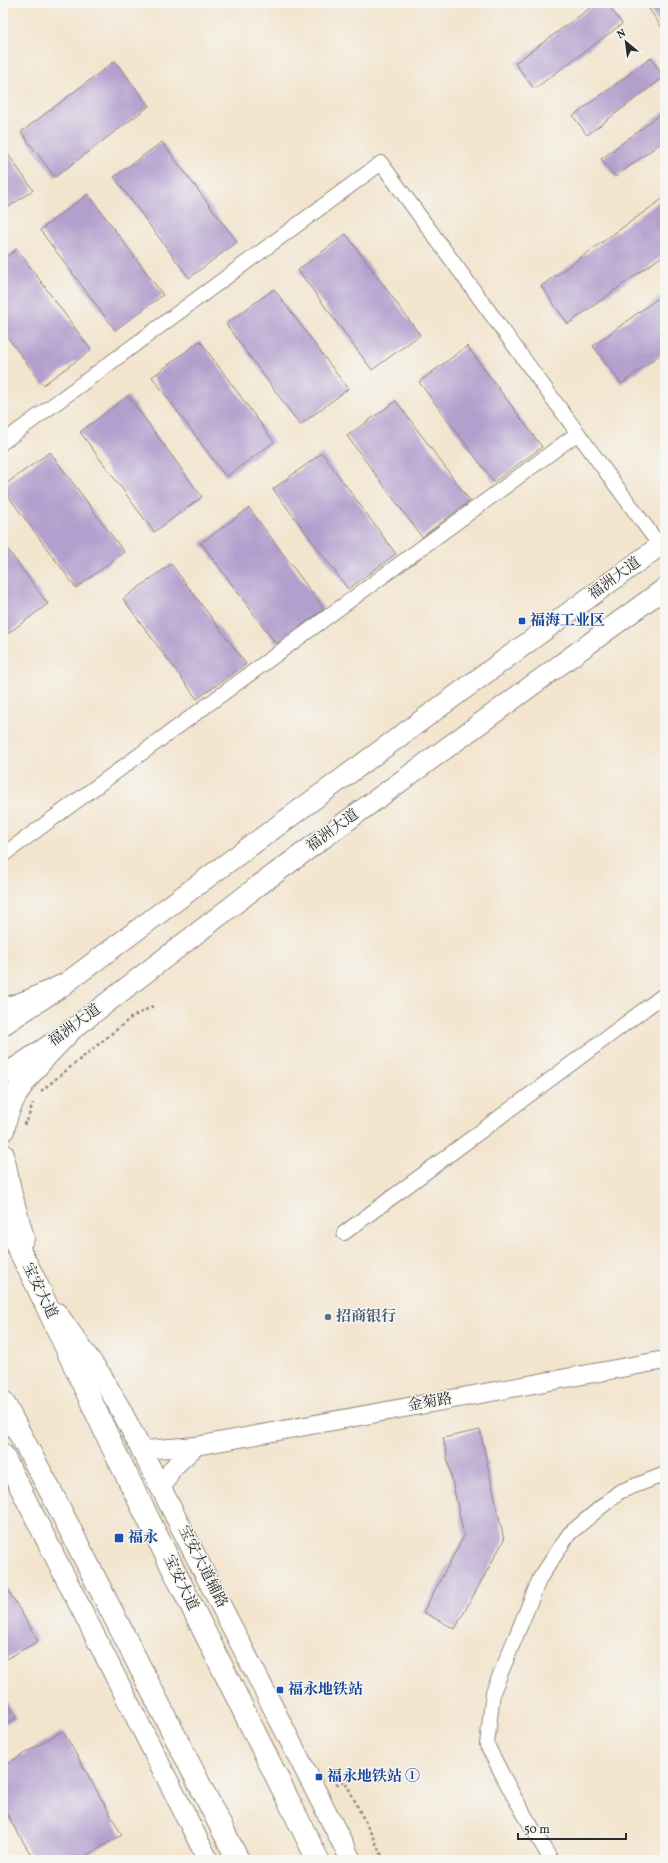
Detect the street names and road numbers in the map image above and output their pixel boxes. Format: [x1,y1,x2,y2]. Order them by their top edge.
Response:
street label: 福洲大道 [585,553,645,605]
street label: 福洲大道 [303,805,363,857]
street label: 福洲大道 [45,1000,105,1052]
street label: 宝安大道 [16,1259,62,1323]
street label: 金菊路 [406,1389,454,1417]
street label: 宝安大道辅路 [174,1523,230,1611]
street label: 宝安大道 [159,1552,201,1614]

